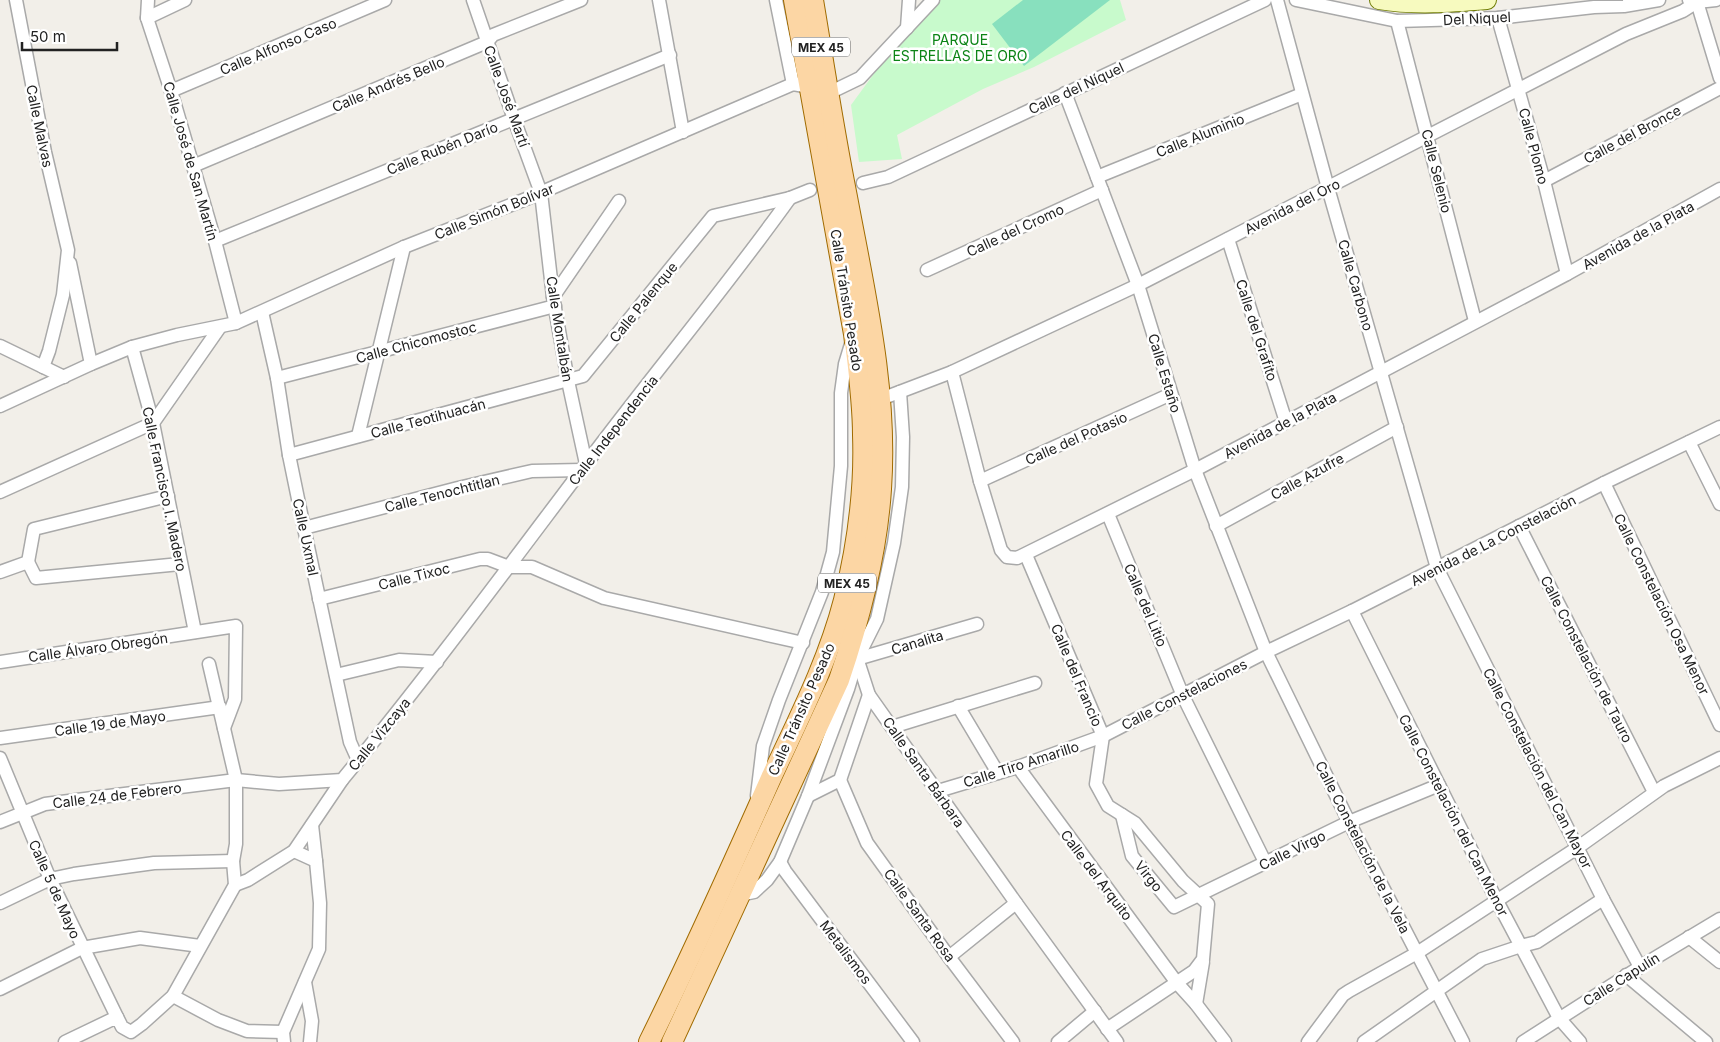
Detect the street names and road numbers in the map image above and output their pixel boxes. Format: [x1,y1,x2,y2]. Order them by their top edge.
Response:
street label: Del Niquel [1443,8,1511,28]
street label: Calle Alfonso Caso [217,14,339,78]
road number: MEX 45 [792,38,850,56]
street label: Calle José Martí [481,43,533,150]
street label: Calle Andrés Bello [329,53,447,115]
street label: Calle del Níquel [1026,58,1126,118]
street label: Calle José de San Martín [160,79,222,243]
street label: Calle Malvas [23,83,57,169]
street label: Calle del Bronce [1580,101,1684,167]
street label: Calle Plomo [1516,106,1552,186]
street label: Calle Aluminio [1153,110,1247,160]
street label: Calle Rubén Darío [384,118,500,178]
street label: Calle Selenio [1418,127,1456,215]
street label: Avenida del Oro [1241,175,1343,237]
street label: Calle Simón Bolívar [432,179,556,243]
street label: Avenida de la Plata [1579,197,1697,273]
street label: Calle del Cromo [964,200,1066,260]
street label: Calle Tránsito Pesado [827,228,867,372]
street label: Calle Carbono [1335,237,1377,333]
street label: Calle Palenque [605,258,681,346]
street label: Calle Montalbán [543,275,577,383]
street label: Calle del Grafito [1233,277,1281,383]
street label: Calle Chicomostoc [354,318,478,366]
street label: Calle Estaño [1145,331,1185,415]
street label: Calle Independencia [565,372,661,488]
street label: Avenida de la Plata [1221,388,1339,462]
street label: Calle Teotihuacán [369,395,487,441]
street label: Calle Francisco I. Madero [139,405,191,573]
street label: Calle del Potasio [1022,408,1130,468]
street label: Calle Azufre [1267,449,1347,503]
street label: Calle Tenochtitlan [383,470,501,516]
street label: Avenida de La Constelación [1408,491,1578,589]
street label: Calle Uxmal [290,497,322,577]
street label: Calle Constelación Osa Menor [1611,511,1713,697]
street label: Calle Tixoc [376,559,452,593]
street label: Calle del Litio [1121,561,1171,649]
street label: Calle Constelación de Tauro [1537,573,1637,745]
road number: MEX 45 [818,574,876,592]
street label: Calle del Francio [1048,621,1106,729]
street label: Canalita [889,626,945,658]
street label: Calle Álvaro Obregón [27,629,169,665]
street label: Calle Tránsito Pesado [764,640,838,778]
street label: Calle Constelaciones [1118,655,1250,733]
street label: Calle Constelación del Can Mayor [1480,665,1596,871]
street label: Calle Vizcaya [344,694,414,774]
street label: Calle 19 de Mayo [53,707,167,739]
street label: Calle Constelación del Can Menor [1396,711,1512,919]
street label: Calle Santa Bárbara [880,714,968,830]
street label: Calle Tiro Amarillo [961,737,1081,791]
street label: Calle Constelación de la Vela [1312,758,1414,936]
street label: Calle 24 de Febrero [51,779,183,811]
street label: Calle del Arquito [1057,826,1137,924]
street label: Calle Virgo [1256,827,1328,873]
street label: Calle 5 de Mayo [26,837,84,941]
street label: Virgo [1131,857,1167,895]
street label: Calle Santa Rosa [881,865,959,965]
street label: Metalismos [816,917,876,987]
street label: Calle Capulín [1580,949,1662,1009]

